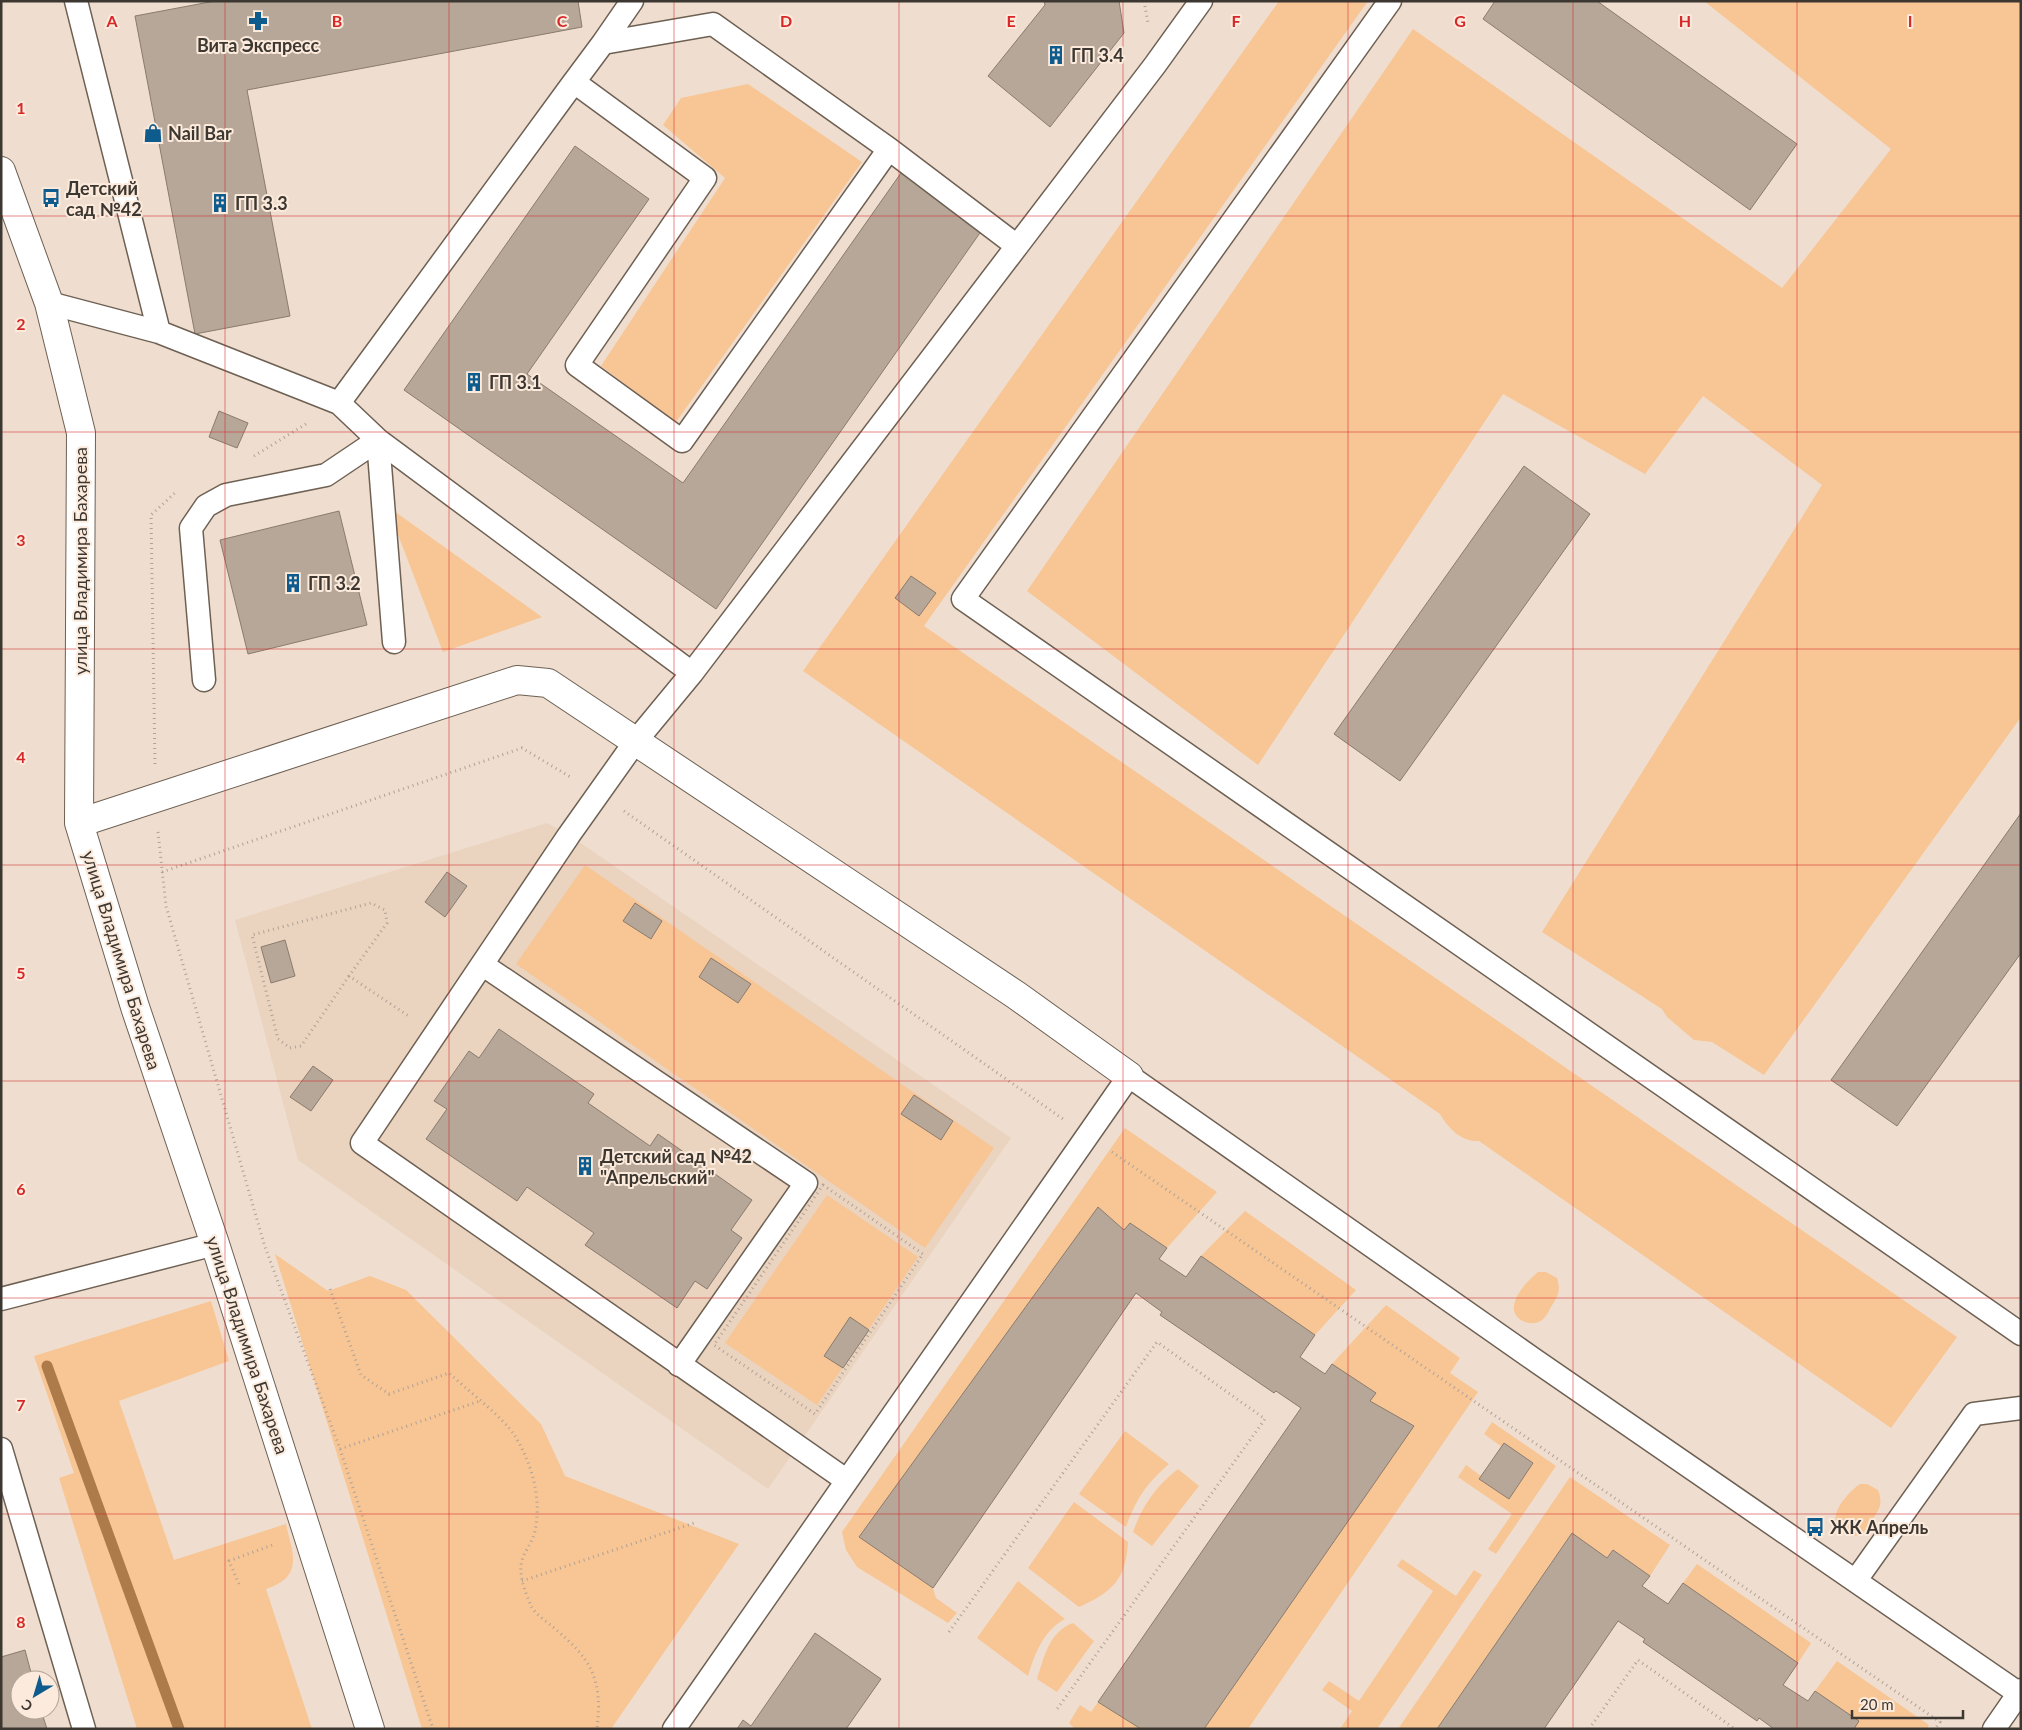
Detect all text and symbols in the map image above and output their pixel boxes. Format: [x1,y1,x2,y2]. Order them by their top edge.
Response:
pharmacy icon: Вита Экспресс [247,10,269,32]
text: A [105,11,118,30]
text: B [332,11,342,30]
text: C [557,11,568,30]
text: D [780,11,792,30]
text: E [1006,11,1016,30]
text: F [1231,11,1241,30]
text: G [1454,11,1466,30]
text: H [1679,11,1691,30]
text: I [1908,11,1912,30]
place label: Вита Экспресс [197,34,319,56]
building icon: ГП 3.4 [1045,44,1067,66]
place label: ГП 3.4 [1071,44,1124,66]
text: 1 [16,98,26,117]
shop icon: Nail Bar [142,122,164,144]
place label: Nail Bar [168,122,232,144]
place label: Детский сад №42 [66,177,142,220]
bus stop icon: Детский сад №42 [40,187,62,209]
building icon: ГП 3.3 [209,192,231,214]
place label: ГП 3.3 [235,192,288,214]
text: 2 [16,314,26,333]
building icon: ГП 3.1 [463,371,485,393]
place label: ГП 3.1 [489,371,542,393]
street label: улица Владимира Бахарева [69,447,91,675]
text: 3 [16,530,26,549]
building icon: ГП 3.2 [282,572,304,594]
place label: ГП 3.2 [308,572,361,594]
text: 4 [16,747,26,766]
street label: улица Владимира Бахарева [78,848,166,1072]
text: 5 [16,963,26,982]
place label: Детский сад №42 "Апрельский" [600,1145,752,1188]
building icon: Детский сад №42 "Апрельский" [574,1155,596,1177]
text: 6 [16,1179,26,1198]
street label: улица Владимира Бахарева [202,1233,294,1457]
text: 7 [16,1395,26,1414]
bus stop icon: ЖК Апрель [1804,1516,1826,1538]
place label: ЖК Апрель [1830,1516,1928,1538]
text: 8 [16,1612,26,1631]
north arrow [10,1670,60,1720]
scale bar [1852,1688,1963,1720]
text: 20 m [1860,1695,1894,1713]
text: С [17,1696,36,1715]

